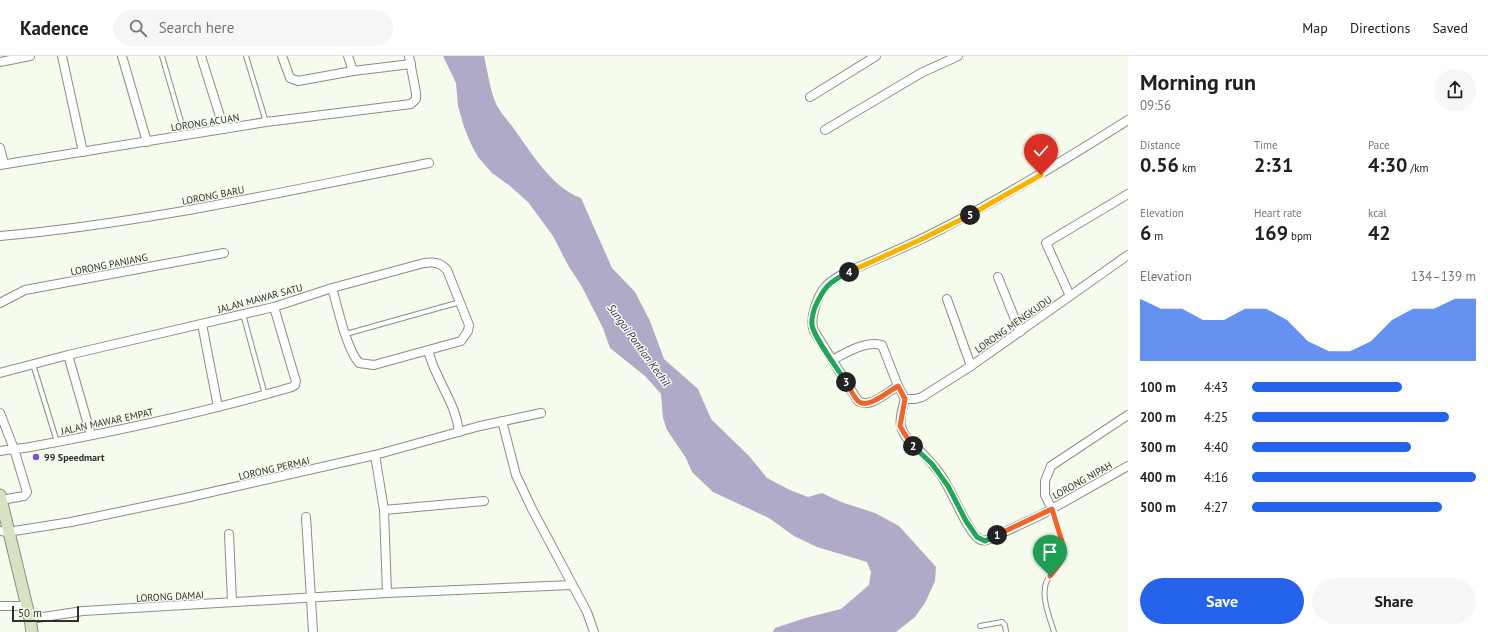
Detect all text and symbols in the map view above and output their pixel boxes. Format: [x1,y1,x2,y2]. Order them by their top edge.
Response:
search box [113,10,393,46]
text: Kadence [20,16,89,40]
icon: search [127,17,149,39]
text: Search here [159,18,234,37]
text: Map [1302,19,1328,37]
text: Directions [1350,19,1410,37]
text: Saved [1432,19,1468,37]
text: Morning run [1140,68,1256,96]
button: share [1434,69,1476,111]
text: 09:56 [1140,97,1171,114]
street label: LORONG ACUAN [170,111,240,134]
pin [1024,134,1058,175]
text: Distance [1140,138,1180,152]
text: Time [1254,138,1278,152]
text: Pace [1368,138,1390,152]
icon: check [1030,140,1052,162]
text: 0.56 [1140,152,1179,178]
text: 2:31 [1254,152,1293,178]
text: 4:30 [1368,152,1407,178]
text: km [1179,161,1196,175]
text: /km [1407,161,1428,175]
street label: LORONG BARU [181,183,245,208]
pin: 5 [960,205,980,225]
text: Elevation [1140,206,1184,220]
text: Heart rate [1254,206,1302,220]
text: kcal [1368,206,1387,220]
text: 5 [967,208,973,222]
text: 6 [1140,220,1151,246]
text: 169 [1254,220,1288,246]
text: 42 [1368,220,1391,246]
text: m [1151,229,1163,243]
text: bpm [1288,229,1312,243]
street label: LORONG PANJANG [69,251,149,278]
pin: 4 [839,262,859,282]
text: 4 [846,265,852,279]
text: Elevation [1140,268,1192,285]
text: 134–139 m [1411,268,1476,285]
street label: JALAN MAWAR SATU [215,281,304,316]
street label: LORONG MENGKUDU [972,293,1054,356]
water label: Sungai Pontian Kechil [604,301,674,389]
pin: 3 [836,372,856,392]
text: 3 [843,375,849,389]
text: 100 m [1140,379,1176,396]
text: 4:43 [1204,379,1228,396]
street label: JALAN MAWAR EMPAT [59,405,155,438]
text: 200 m [1140,409,1176,426]
text: 4:25 [1204,409,1228,426]
pin: 2 [903,436,923,456]
text: 2 [910,439,916,453]
text: 300 m [1140,439,1176,456]
text: 4:40 [1204,439,1228,456]
place label: 99 Speedmart [44,451,105,464]
marker: 99 Speedmart [31,452,41,462]
street label: LORONG PERMAI [237,454,311,483]
street label: LORONG NIPAH [1050,459,1114,502]
text: 400 m [1140,469,1176,486]
text: 4:16 [1204,469,1228,486]
text: 500 m [1140,499,1176,516]
text: 4:27 [1204,499,1228,516]
pin: 1 [987,525,1007,545]
text: 1 [994,528,1000,542]
pin [1033,535,1067,576]
icon: arrive [1039,541,1061,563]
button: Save [1140,578,1304,624]
button: Share [1312,578,1476,624]
street label: LORONG DAMAI [136,588,204,605]
scale bar [12,604,79,623]
text: 50 m [18,606,42,620]

